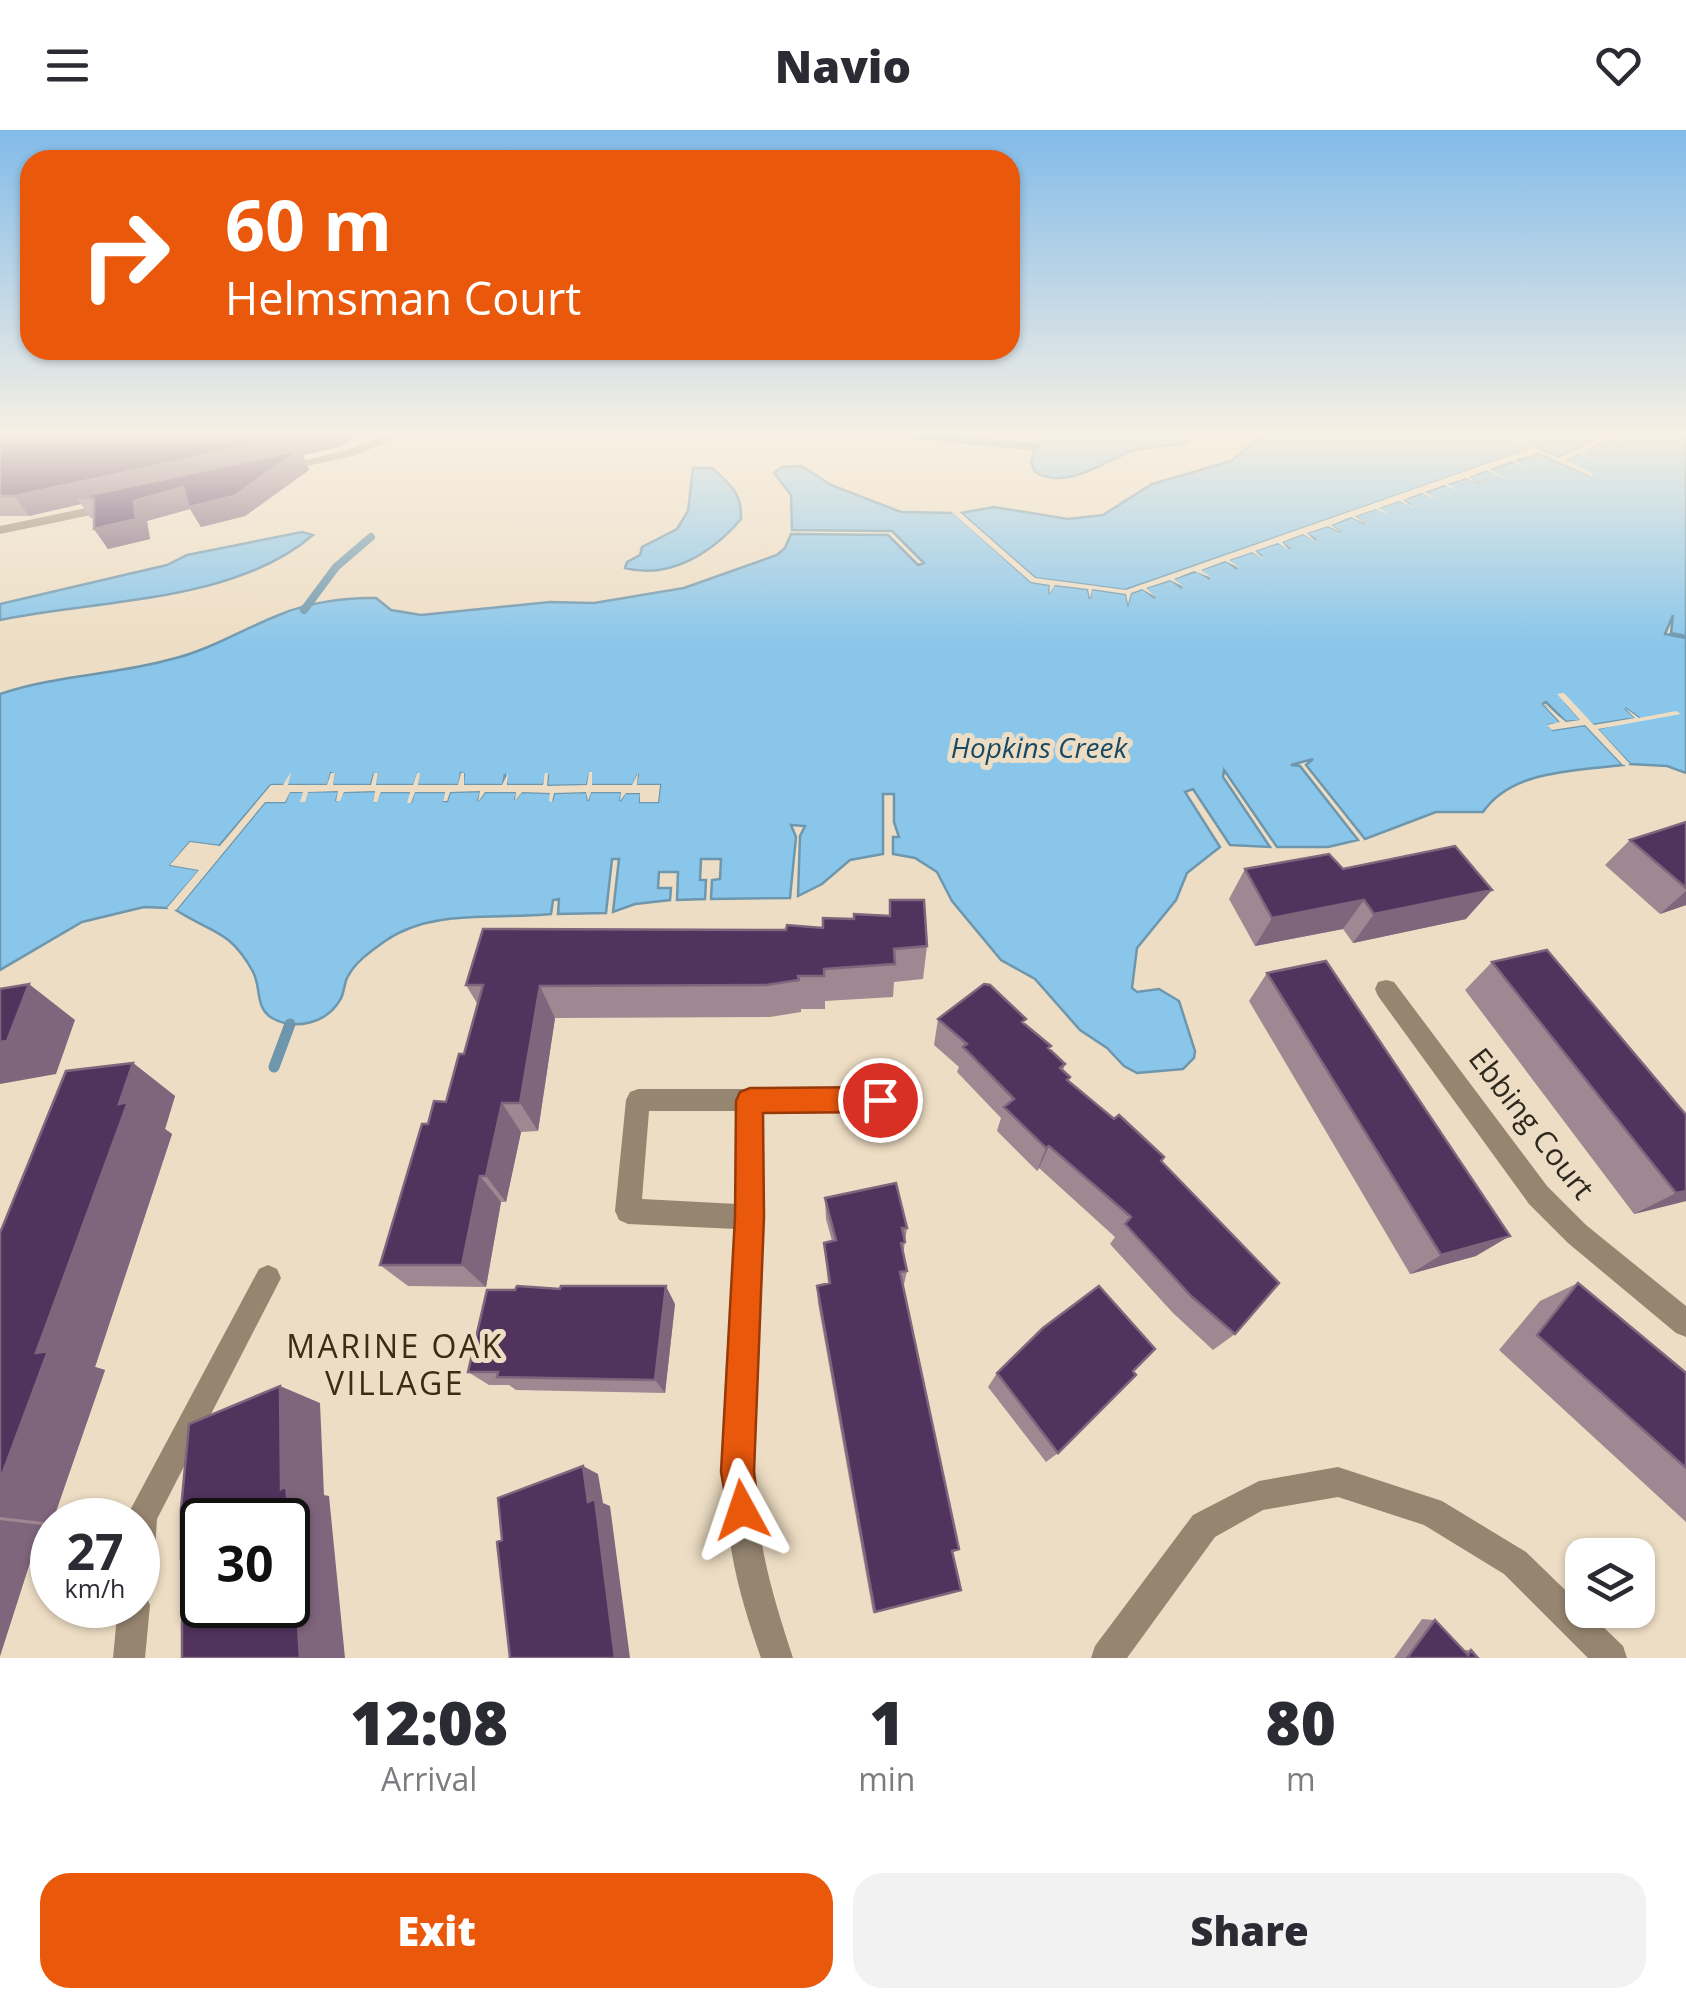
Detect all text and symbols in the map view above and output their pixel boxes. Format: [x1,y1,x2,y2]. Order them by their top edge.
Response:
text: Navio [775,35,911,96]
icon: menu [40,38,95,93]
icon: heart [1591,38,1646,93]
text: 60 m [225,176,392,272]
icon: right [60,190,190,320]
text: Helmsman Court [225,267,581,328]
water label: Hopkins Creek [951,728,1128,766]
street label: Ebbing Court [1460,1039,1604,1207]
pin [838,1058,923,1143]
icon: arrive [853,1073,908,1128]
district label: MARINE OAK VILLAGE [286,1324,504,1404]
position arrow [690,1458,794,1562]
speed limit sign: 30 [180,1498,310,1628]
text: 27 [66,1517,124,1585]
map controls [1565,1538,1655,1628]
button: layers [1565,1538,1655,1628]
text: km/h [65,1571,125,1605]
text: 12:08 [350,1681,508,1763]
text: 1 [869,1681,904,1763]
text: 80 [1266,1681,1336,1763]
text: Arrival [381,1757,477,1800]
text: min [858,1757,915,1800]
text: m [1286,1757,1316,1800]
button: Exit [40,1873,833,1988]
button: Share [853,1873,1646,1988]

